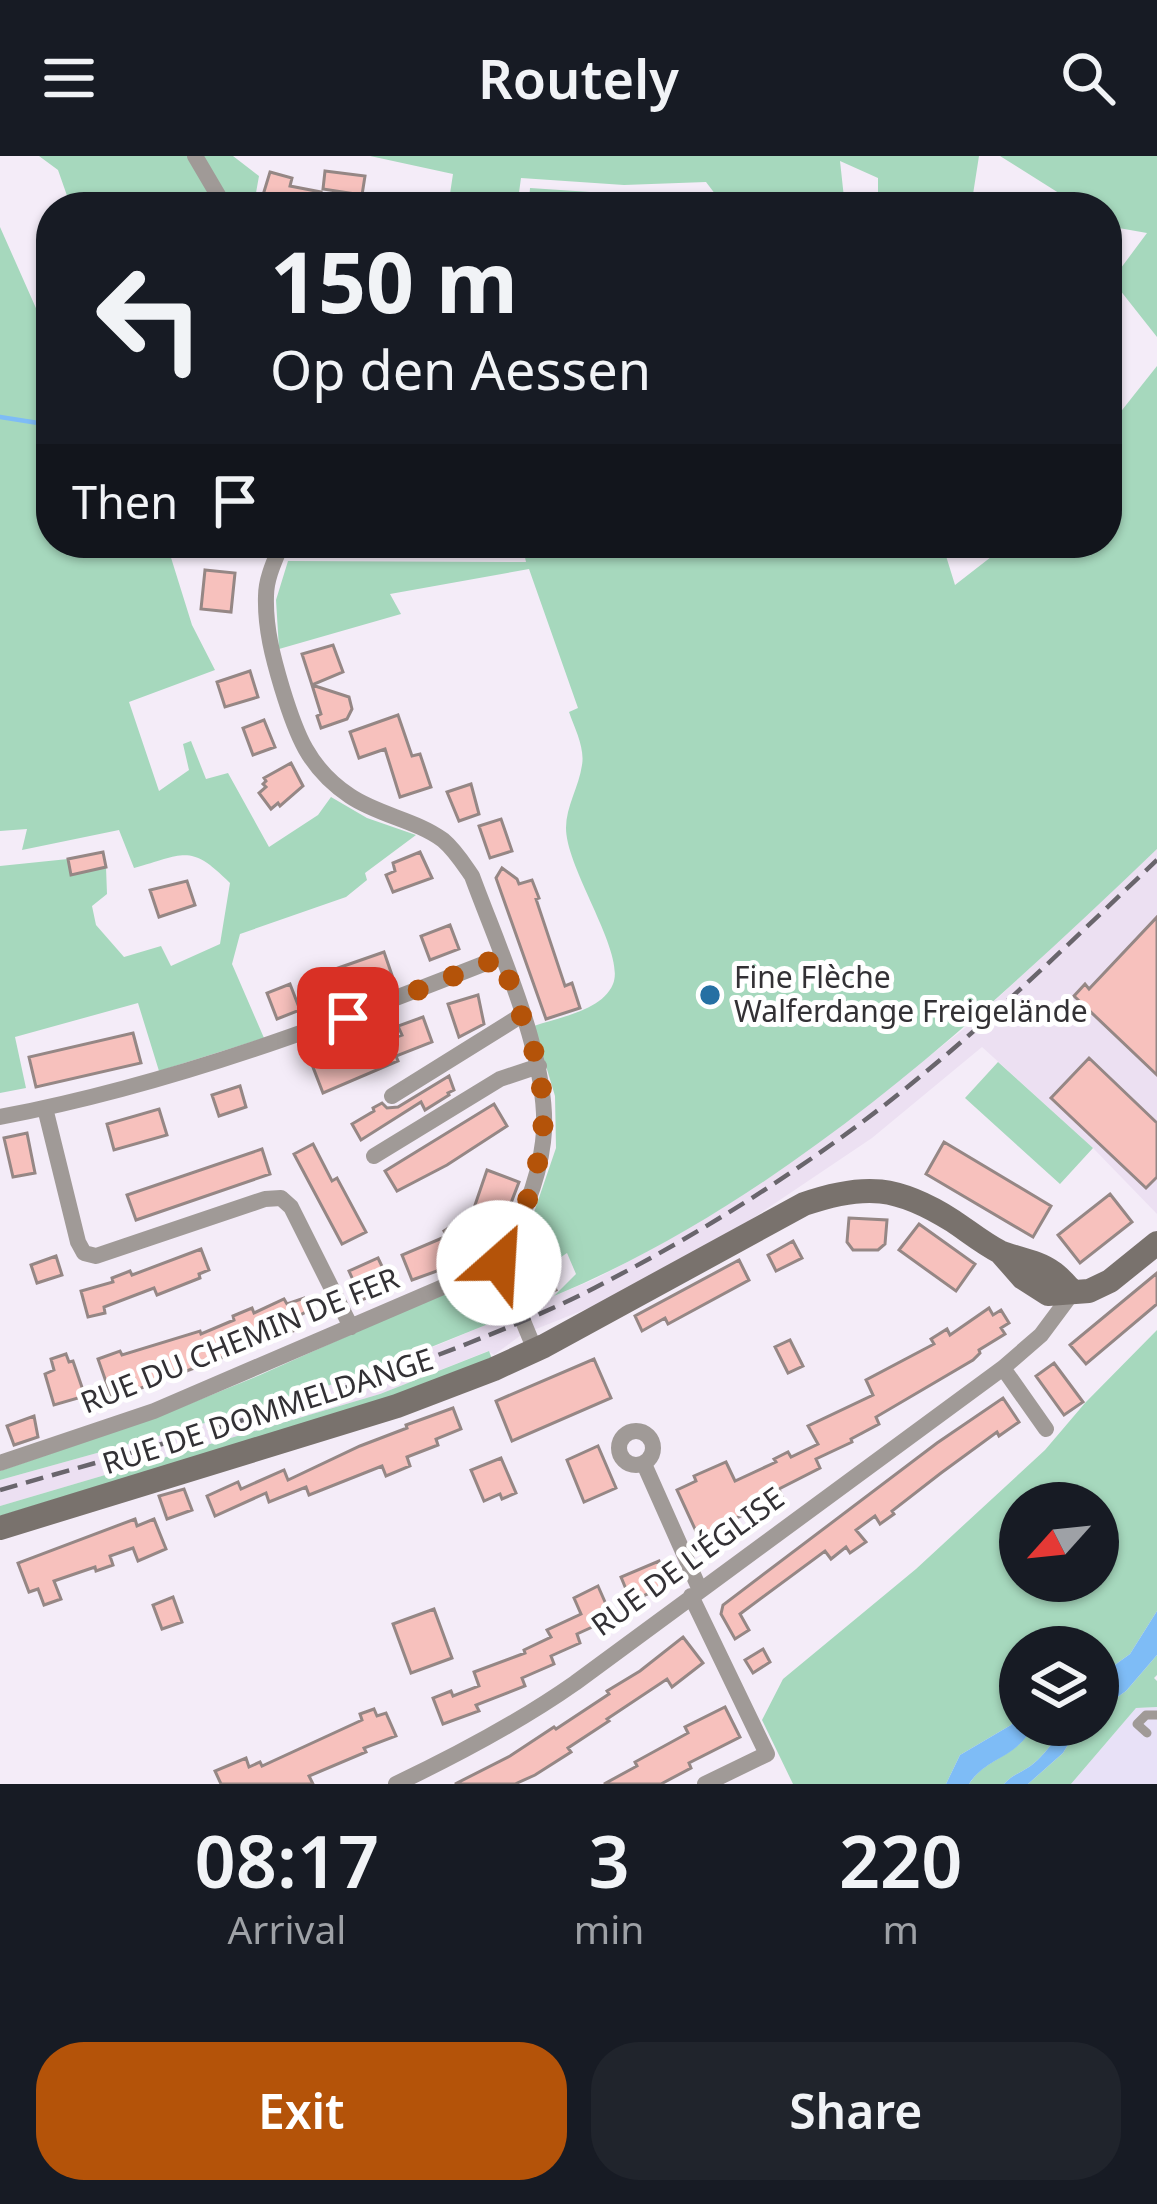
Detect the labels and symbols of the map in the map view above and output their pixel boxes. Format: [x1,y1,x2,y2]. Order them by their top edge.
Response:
place label: Fine Flèche Walferdange Freigelände [734,956,1088,1031]
pin [297,967,399,1069]
marker: Fine Flèche Walferdange Freigelände [697,982,723,1008]
position arrow [436,1200,562,1326]
street label: RUE DU CHEMIN DE FER [74,1257,405,1422]
street label: RUE DE DOMMELDANGE [97,1338,438,1483]
street label: RUE DE L'ÉGLISE [582,1477,792,1645]
north arrow [999,1482,1119,1602]

